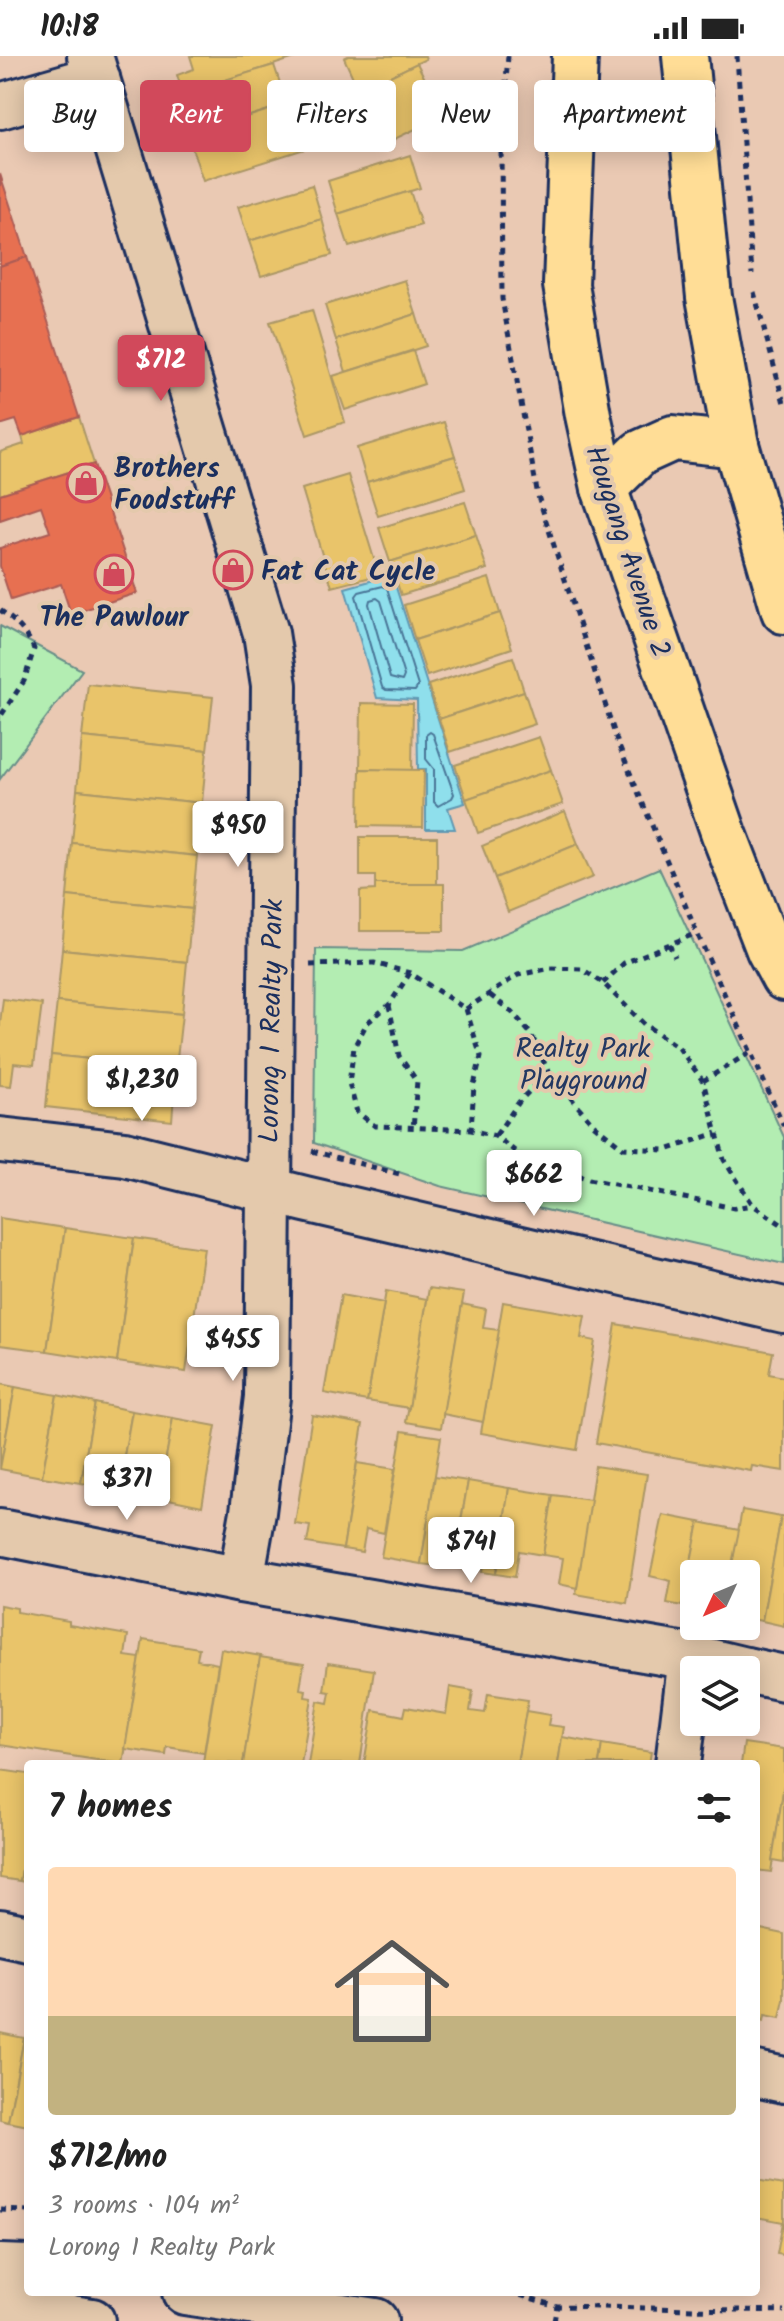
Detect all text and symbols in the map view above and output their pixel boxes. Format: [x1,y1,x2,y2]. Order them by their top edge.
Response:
text: 10:18 [40,4,99,52]
chip: Buy [24,80,124,152]
chip: Rent [140,80,251,152]
chip: Filters [267,80,396,152]
chip: New [412,80,518,152]
chip: Apartment [534,80,715,152]
pin: $712 [114,335,208,403]
text: $712 [136,340,186,382]
street label: Hougang Avenue 2 [571,440,682,664]
place label: Brothers Foodstuff [114,447,236,524]
shop icon: Brothers Foodstuff [65,462,107,504]
shop icon: Fat Cat Cycle [212,549,254,591]
place label: Fat Cat Cycle [261,550,436,595]
shop icon: The Pawlour [93,553,135,595]
place label: The Pawlour [40,596,190,641]
pin: $950 [191,801,285,869]
text: $950 [210,806,266,848]
street label: Lorong 1 Realty Park [248,898,297,1144]
park label: Realty Park Playground [516,1027,651,1104]
pin: $1,230 [77,1055,207,1123]
text: $1,230 [106,1060,178,1102]
pin: $662 [487,1150,581,1218]
text: $662 [505,1155,563,1197]
pin: $455 [186,1315,280,1383]
text: $455 [205,1320,261,1362]
pin: $371 [80,1454,174,1522]
text: $371 [102,1459,152,1501]
pin: $741 [424,1517,518,1585]
text: $741 [446,1522,496,1564]
north arrow [680,1560,760,1640]
map controls [680,1560,760,1736]
button: layers [680,1656,760,1736]
text: 7 homes [48,1781,172,1835]
icon: filters [692,1786,736,1830]
icon: home [320,1919,464,2063]
text: $712/mo [48,2131,167,2185]
text: 3 rooms · 104 m² [48,2185,239,2227]
text: Lorong 1 Realty Park [48,2227,275,2269]

